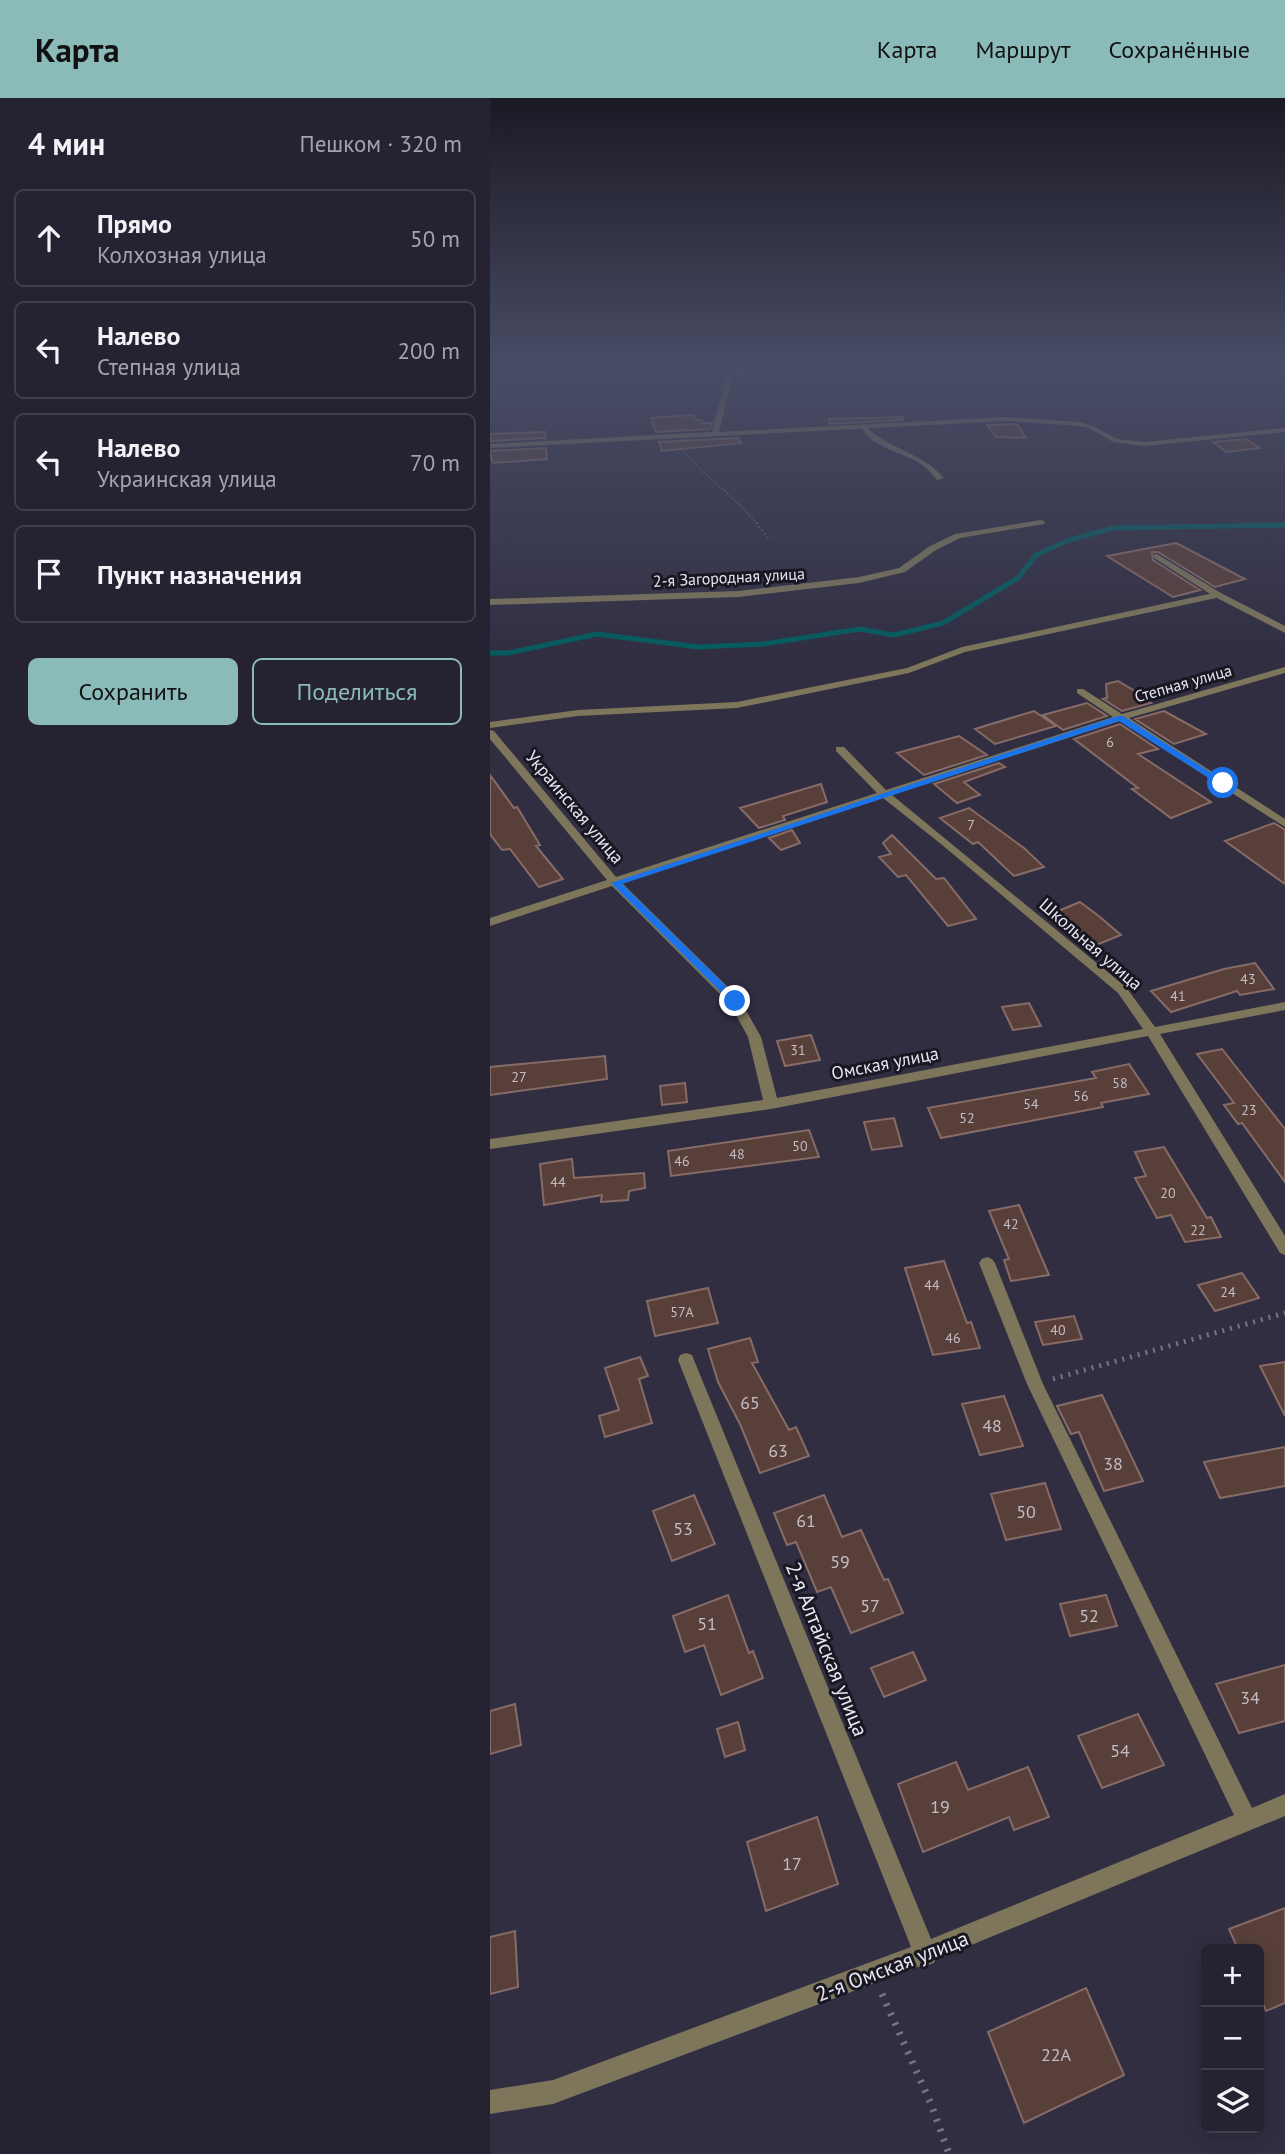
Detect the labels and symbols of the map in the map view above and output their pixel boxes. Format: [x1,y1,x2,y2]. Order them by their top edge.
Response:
street label: 2-я Загородная улица [653,563,805,591]
street label: Степная улица [1132,660,1234,706]
house number: 6 [1106,733,1114,751]
street label: Украинская улица [521,746,629,868]
route start [1207,767,1238,798]
house number: 7 [967,816,975,834]
street label: Школьная улица [1035,893,1147,995]
house number: 43 [1240,970,1256,988]
route end [719,985,750,1016]
house number: 41 [1170,987,1186,1005]
house number: 31 [790,1041,806,1059]
street label: Омская улица [829,1041,941,1085]
house number: 27 [511,1068,527,1086]
house number: 58 [1112,1074,1128,1092]
house number: 56 [1073,1087,1089,1105]
house number: 54 [1023,1095,1039,1113]
house number: 23 [1241,1101,1257,1119]
house number: 52 [959,1109,975,1127]
house number: 50 [792,1137,808,1155]
house number: 48 [729,1145,745,1163]
house number: 46 [674,1152,690,1170]
house number: 44 [550,1173,566,1191]
house number: 20 [1160,1184,1176,1202]
house number: 42 [1003,1215,1019,1233]
house number: 22 [1190,1221,1206,1239]
house number: 44 [924,1276,940,1294]
house number: 24 [1220,1283,1236,1301]
house number: 57А [670,1303,695,1321]
house number: 40 [1050,1321,1066,1339]
house number: 46 [945,1329,961,1347]
house number: 65 [740,1391,760,1414]
house number: 48 [982,1414,1002,1437]
house number: 63 [768,1439,788,1462]
house number: 38 [1103,1452,1123,1475]
house number: 50 [1016,1500,1036,1523]
house number: 61 [796,1509,816,1532]
house number: 53 [673,1517,693,1540]
house number: 59 [830,1550,850,1573]
street label: 2-я Алтайская улица [780,1558,874,1740]
house number: 57 [860,1594,880,1617]
house number: 52 [1079,1604,1099,1627]
house number: 51 [697,1612,717,1635]
house number: 34 [1240,1686,1260,1709]
house number: 54 [1110,1739,1130,1762]
house number: 19 [930,1795,950,1818]
house number: 17 [782,1852,802,1875]
street label: 2-я Омская улица [812,1924,972,2008]
house number: 22А [1041,2043,1072,2066]

